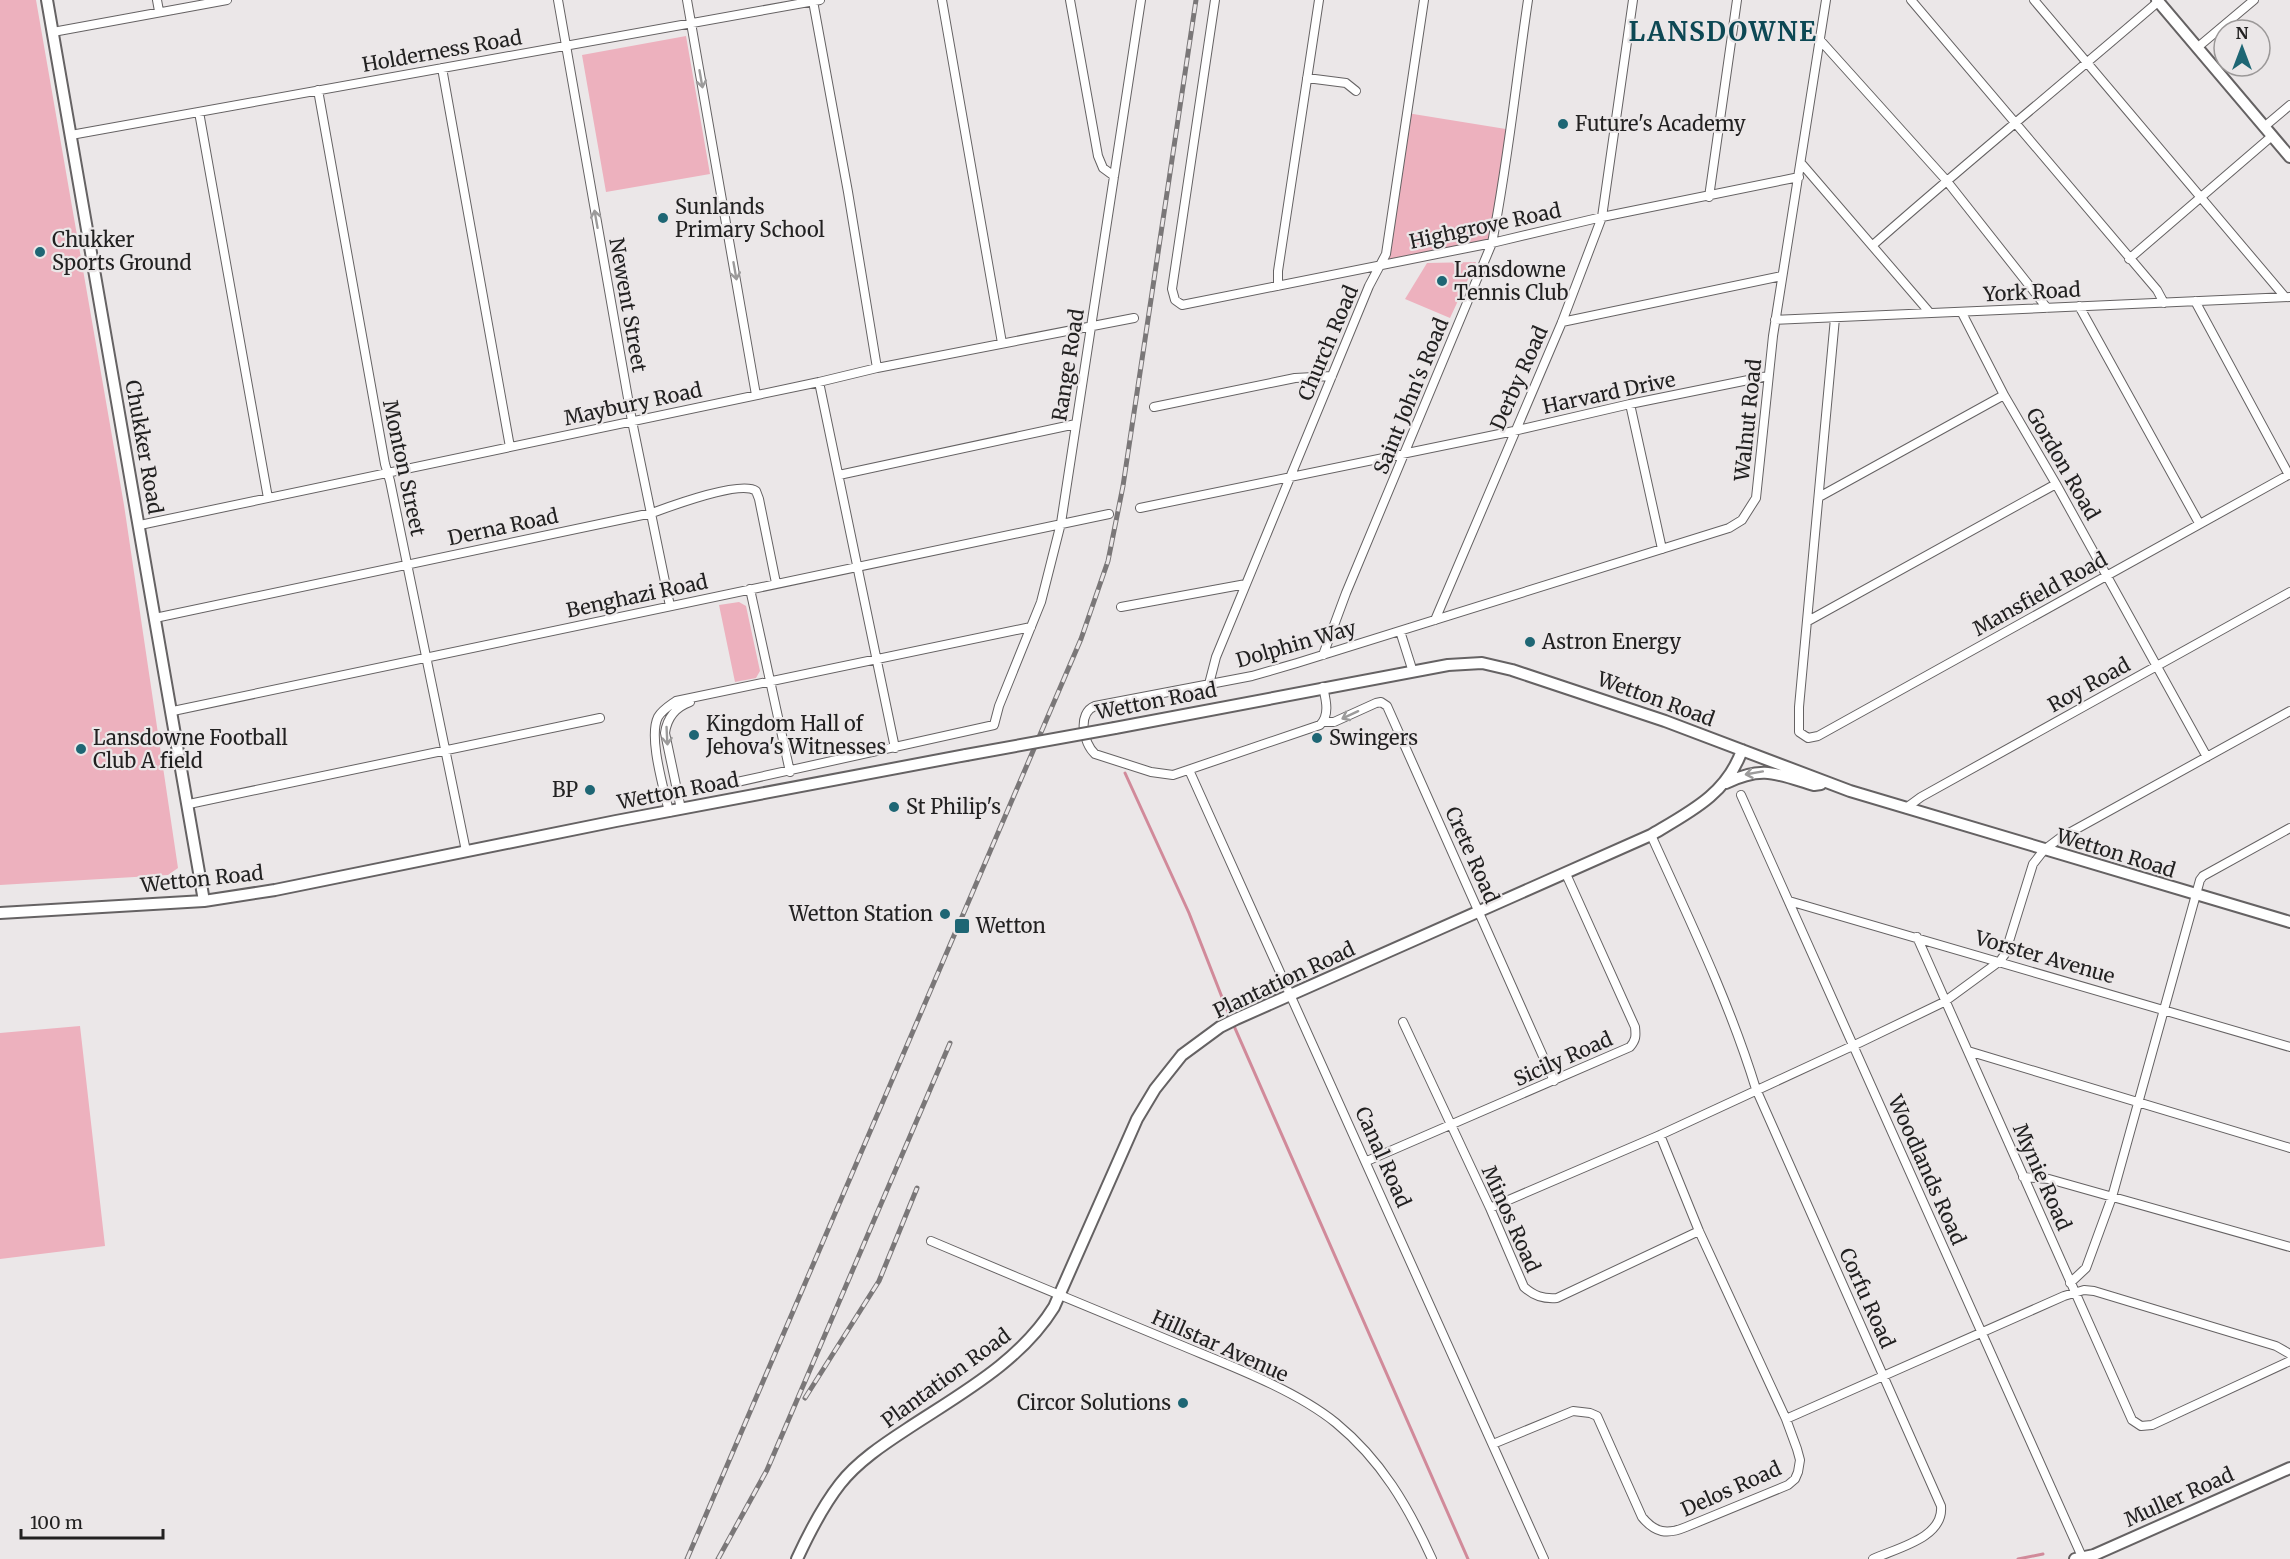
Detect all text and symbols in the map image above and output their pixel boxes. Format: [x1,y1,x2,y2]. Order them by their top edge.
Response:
district label: LANSDOWNE [1628,15,1818,48]
north arrow [2212,18,2272,78]
text: N [2236,23,2249,43]
street label: Holderness Road [360,24,524,77]
one-way arrow [696,69,707,89]
place label: Future's Academy [1575,111,1746,136]
marker: Future's Academy [1556,117,1570,131]
place label: Sunlands Primary School [675,194,825,242]
street label: Highgrove Road [1407,197,1563,254]
one-way arrow [591,209,602,229]
marker: Sunlands Primary School [656,211,670,225]
place label: Chukker Sports Ground [52,227,192,275]
street label: Newent Street [604,236,653,374]
marker: Chukker Sports Ground [33,245,47,259]
place label: Lansdowne Tennis Club [1454,257,1568,305]
one-way arrow [729,261,740,281]
marker: Lansdowne Tennis Club [1435,274,1449,288]
street label: York Road [1982,276,2081,307]
street label: Church Road [1292,281,1363,404]
street label: Range Road [1046,307,1089,423]
street label: Saint John's Road [1368,314,1453,478]
street label: Derby Road [1484,322,1553,434]
street label: Walnut Road [1729,358,1766,483]
street label: Harvard Drive [1540,366,1678,419]
street label: Maybury Road [562,377,704,430]
street label: Chukker Road [120,378,169,516]
street label: Monton Street [378,398,431,538]
street label: Gordon Road [2021,403,2106,524]
street label: Derna Road [445,503,560,550]
street label: Mansfield Road [1968,546,2111,641]
street label: Benghazi Road [564,568,710,623]
street label: Dolphin Way [1233,614,1359,673]
place label: Astron Energy [1541,629,1681,654]
marker: Astron Energy [1523,635,1537,649]
street label: Roy Road [2043,652,2134,717]
street label: Wetton Road [1593,665,1718,731]
street label: Wetton Road [1092,676,1219,725]
one-way arrow [1342,709,1360,721]
place label: Kingdom Hall of Jehova's Witnesses [705,711,886,759]
place label: Lansdowne Football Club A field [93,725,288,773]
place label: Swingers [1329,725,1418,750]
one-way arrow [661,726,672,745]
marker: Kingdom Hall of Jehova's Witnesses [687,728,701,742]
marker: Swingers [1310,731,1324,745]
marker: Lansdowne Football Club A field [74,742,88,756]
street label: Wetton Road [614,766,741,815]
one-way arrow [1745,768,1765,779]
place label: BP [552,777,578,802]
marker: BP [583,783,597,797]
place label: St Philip's [906,794,1001,819]
marker: St Philip's [887,800,901,814]
street label: Crete Road [1440,803,1505,907]
street label: Wetton Road [2053,822,2179,882]
street label: Wetton Road [138,860,264,897]
place label: Wetton Station [788,901,933,926]
marker: Wetton Station [938,907,952,921]
place label: Wetton [975,913,1046,938]
marker: Wetton [953,917,971,935]
street label: Vorster Avenue [1972,924,2118,988]
street label: Plantation Road [1209,936,1359,1023]
street label: Sicily Road [1510,1026,1616,1091]
street label: Woodlands Road [1883,1090,1972,1248]
street label: Canal Road [1350,1103,1417,1211]
street label: Mynie Road [2008,1120,2077,1234]
street label: Minos Road [1477,1162,1546,1276]
street label: Corfu Road [1834,1244,1901,1352]
street label: Hillstar Avenue [1148,1304,1293,1387]
street label: Plantation Road [876,1322,1015,1433]
place label: Circor Solutions [1017,1390,1171,1415]
marker: Circor Solutions [1176,1396,1190,1410]
street label: Delos Road [1677,1455,1785,1522]
street label: Muller Road [2120,1461,2237,1532]
scale bar [21,1502,164,1540]
text: 100 m [30,1511,83,1534]

